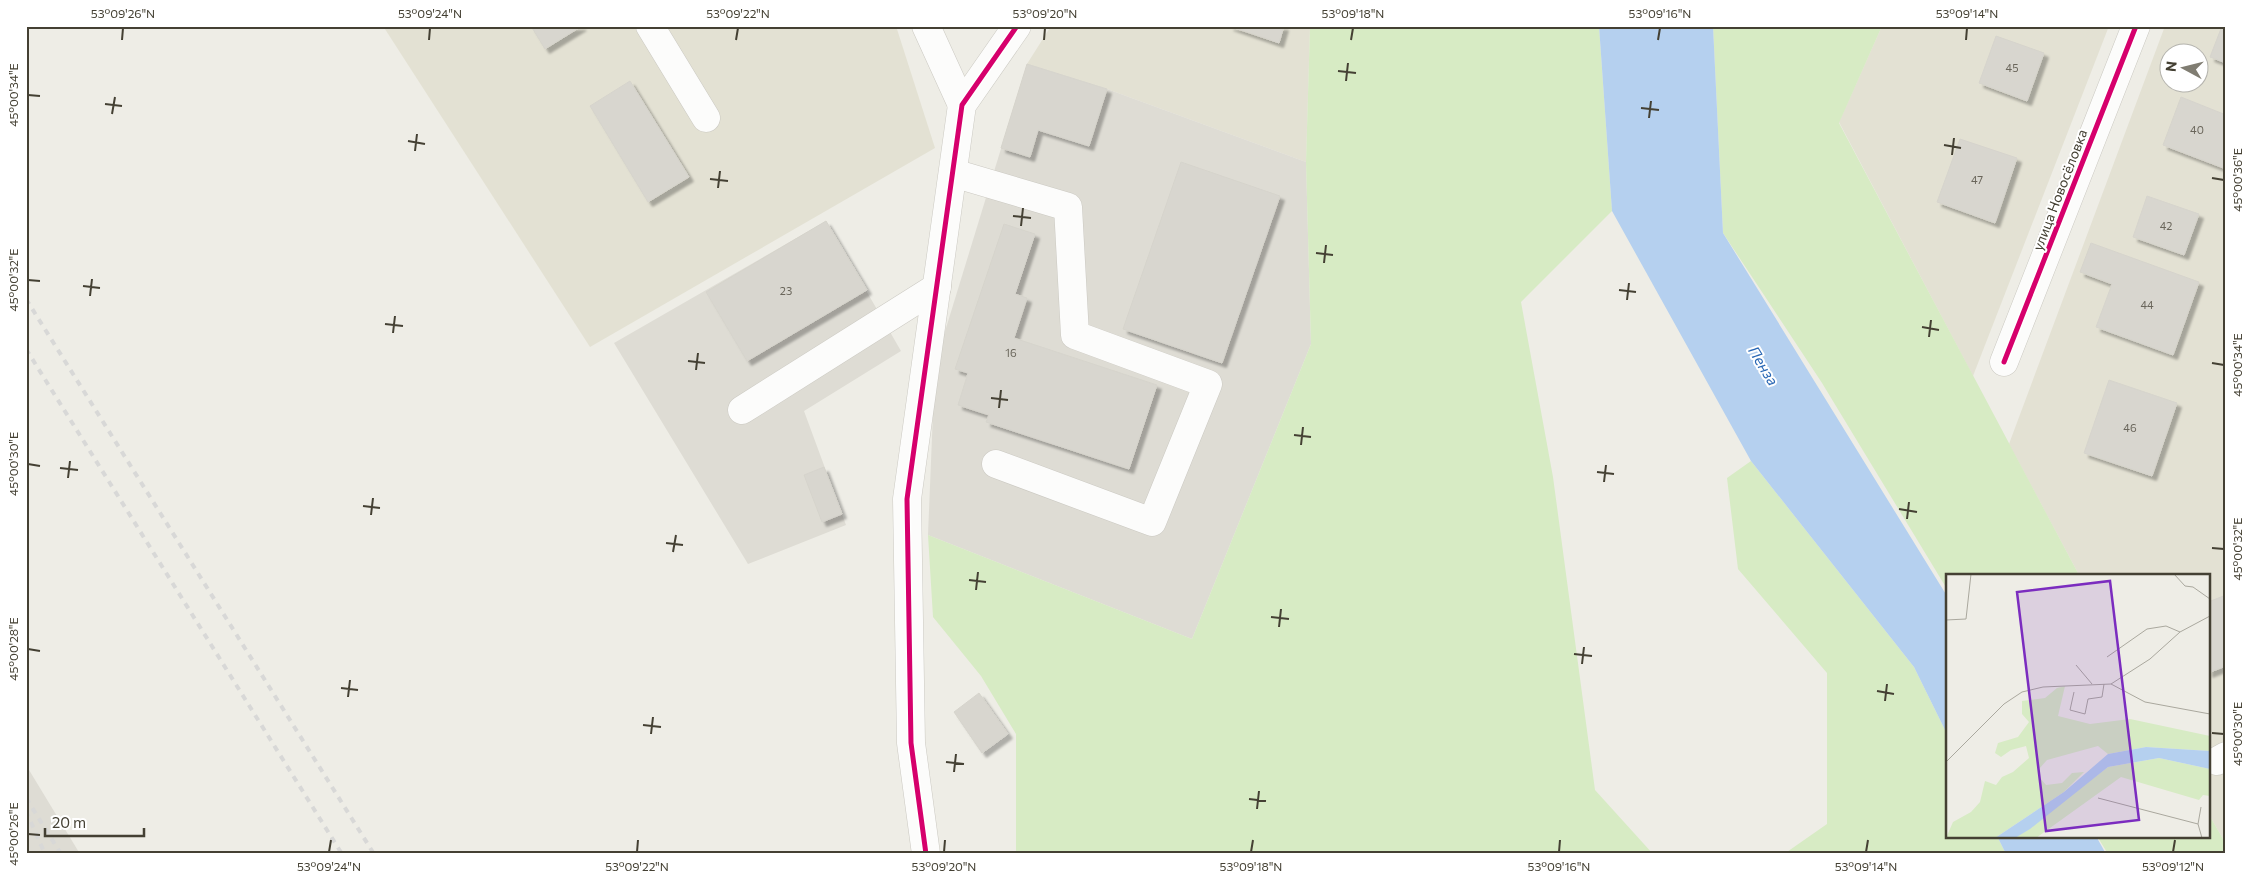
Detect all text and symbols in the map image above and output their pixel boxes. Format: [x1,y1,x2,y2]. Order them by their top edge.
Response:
text: 53°09'26"N [91,6,155,20]
text: 53°09'24"N [398,6,462,20]
text: 53°09'22"N [706,6,770,20]
text: 53°09'20"N [1013,6,1077,20]
text: 53°09'18"N [1322,6,1384,20]
text: 53°09'16"N [1629,6,1691,20]
text: 53°09'14"N [1936,6,1998,20]
north arrow [2160,42,2210,92]
text: N [2162,60,2180,73]
house number: 45 [2006,61,2018,74]
text: 45°00'34"E [6,63,20,127]
house number: 40 [2190,123,2204,136]
street label: улица Новосёловка [2029,127,2091,253]
text: 45°00'36"E [2230,148,2244,212]
house number: 47 [1971,173,1983,186]
house number: 42 [2160,219,2172,232]
text: 45°00'32"E [6,249,20,311]
house number: 23 [780,284,792,297]
house number: 44 [2140,298,2154,311]
text: 45°00'34"E [2230,333,2244,397]
water label: Пенза [1745,343,1783,389]
house number: 16 [1005,346,1017,359]
house number: 46 [2123,421,2137,434]
text: 45°00'30"E [6,432,20,496]
text: 45°00'32"E [2230,518,2244,580]
inset map [1946,574,2210,838]
text: 45°00'28"E [6,617,20,681]
text: 45°00'30"E [2230,702,2244,766]
text: 45°00'26"E [6,802,20,866]
scale bar [45,805,144,837]
text: 20 m [52,813,86,831]
text: 53°09'24"N [297,859,361,873]
text: 53°09'22"N [605,859,669,873]
text: 53°09'20"N [912,859,976,873]
text: 53°09'18"N [1220,859,1282,873]
text: 53°09'16"N [1528,859,1590,873]
text: 53°09'14"N [1835,859,1897,873]
text: 53°09'12"N [2142,859,2204,873]

